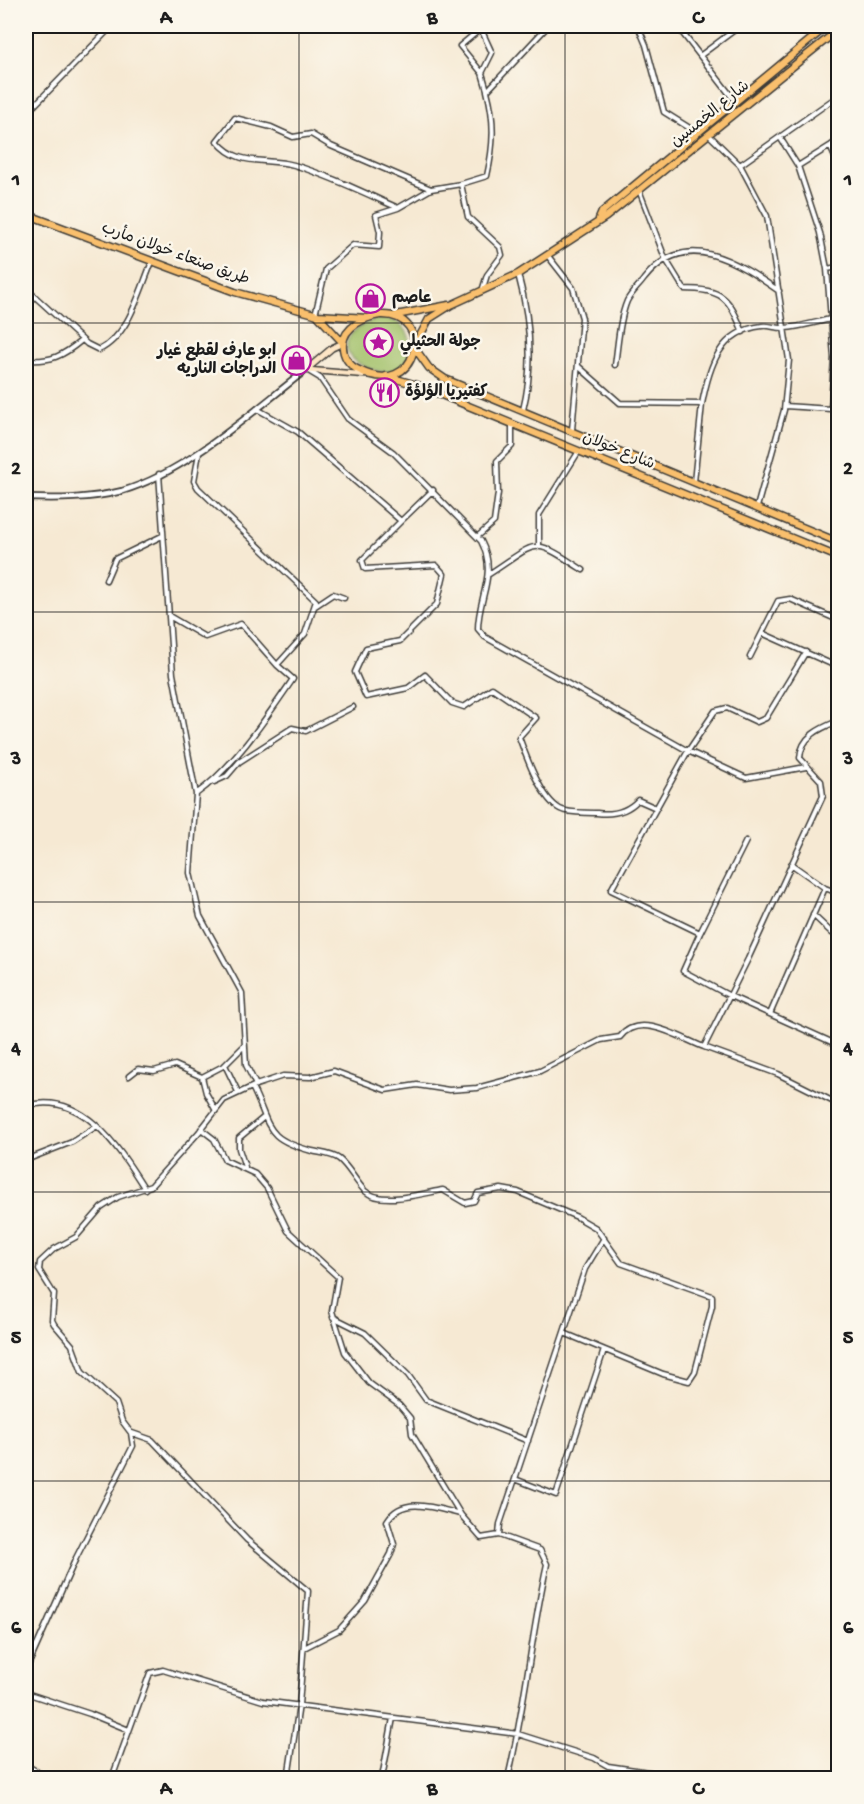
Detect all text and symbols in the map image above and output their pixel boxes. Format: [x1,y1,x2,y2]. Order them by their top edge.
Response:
text: A [159,8,174,31]
text: B [426,8,438,31]
text: C [692,8,706,31]
street label: شارع الخمسين [668,77,754,153]
text: 1 [11,170,20,193]
text: 1 [843,170,852,193]
street label: طريق صنعاء خولان مأرب [98,217,252,291]
shop icon: عاصم [355,283,387,315]
place label: عاصم [392,289,432,309]
place icon: جولة الحثيلي [363,327,395,359]
place label: جولة الحثيلي [400,333,481,355]
place label: ابو عارف لقطع غيار الدراجات الناريه [155,341,276,380]
shop icon: ابو عارف لقطع غيار الدراجات الناريه [281,345,313,377]
restaurant icon: كفتيريا الؤلؤة [368,377,400,409]
place label: كفتيريا الؤلؤة [405,383,488,403]
street label: شارع خولان [579,429,657,475]
text: 2 [11,459,21,482]
text: 2 [843,459,853,482]
text: 3 [10,749,21,772]
text: 3 [842,749,853,772]
text: 4 [10,1039,21,1062]
text: 4 [842,1039,853,1062]
text: 5 [11,1328,22,1351]
text: 5 [843,1328,854,1351]
text: 6 [11,1618,22,1641]
text: 6 [843,1618,854,1641]
text: A [159,1779,174,1802]
text: B [426,1779,438,1802]
text: C [692,1779,706,1802]

